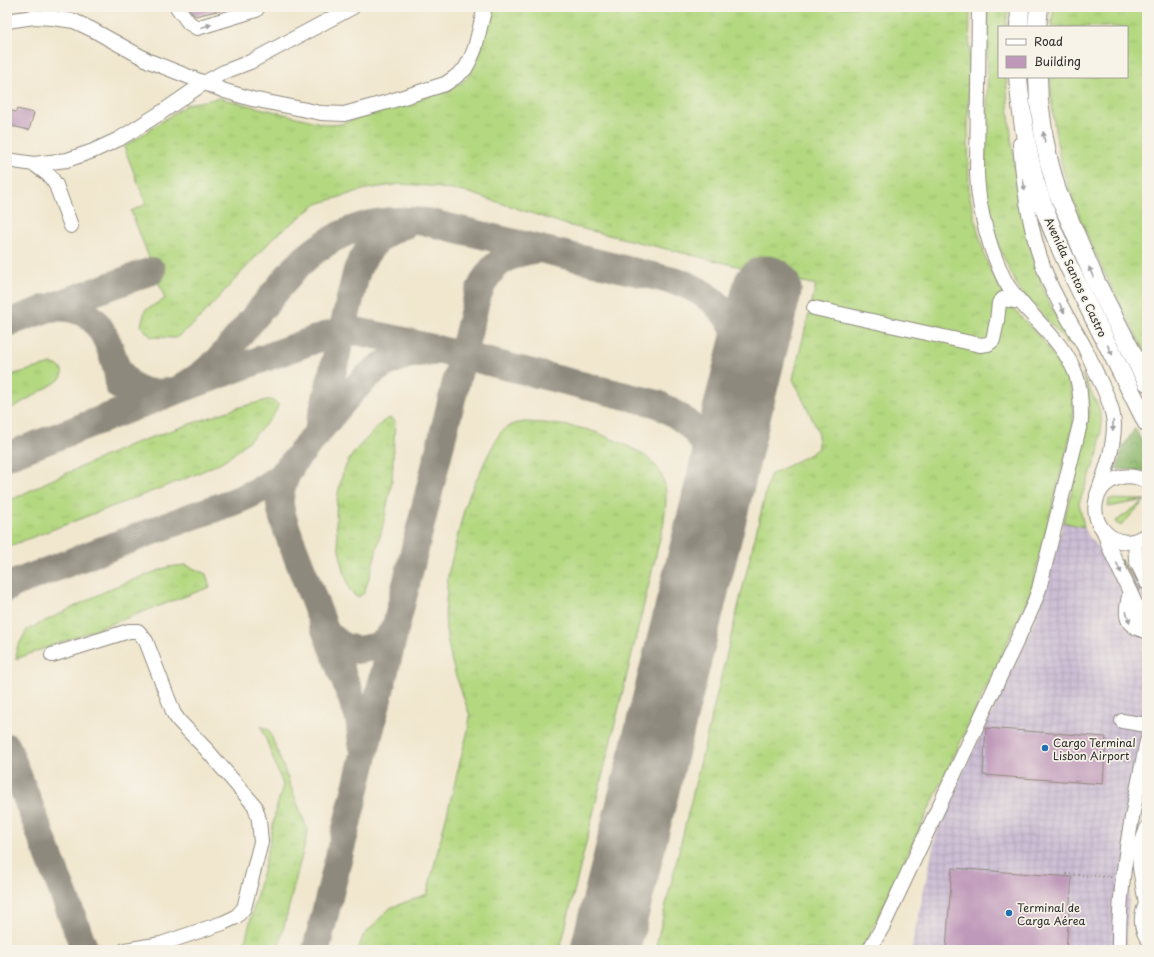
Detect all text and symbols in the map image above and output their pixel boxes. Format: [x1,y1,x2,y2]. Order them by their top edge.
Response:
one-way arrow [200,23,212,29]
legend [998,26,1128,78]
text: Road [1034,32,1063,50]
text: Building [1034,52,1081,70]
one-way arrow [1041,131,1047,143]
one-way arrow [1021,179,1027,191]
street label: Avenida Santos e Castro [1041,214,1111,340]
one-way arrow [1088,266,1094,278]
one-way arrow [1059,303,1066,314]
one-way arrow [1107,344,1113,356]
one-way arrow [1110,420,1116,433]
one-way arrow [1116,562,1122,574]
one-way arrow [1125,611,1131,623]
place label: Cargo Terminal Lisbon Airport [1053,734,1136,764]
marker: Cargo Terminal Lisbon Airport [1040,743,1050,753]
place label: Terminal de Carga Aérea [1017,899,1085,929]
marker: Terminal de Carga Aérea [1004,908,1014,918]

